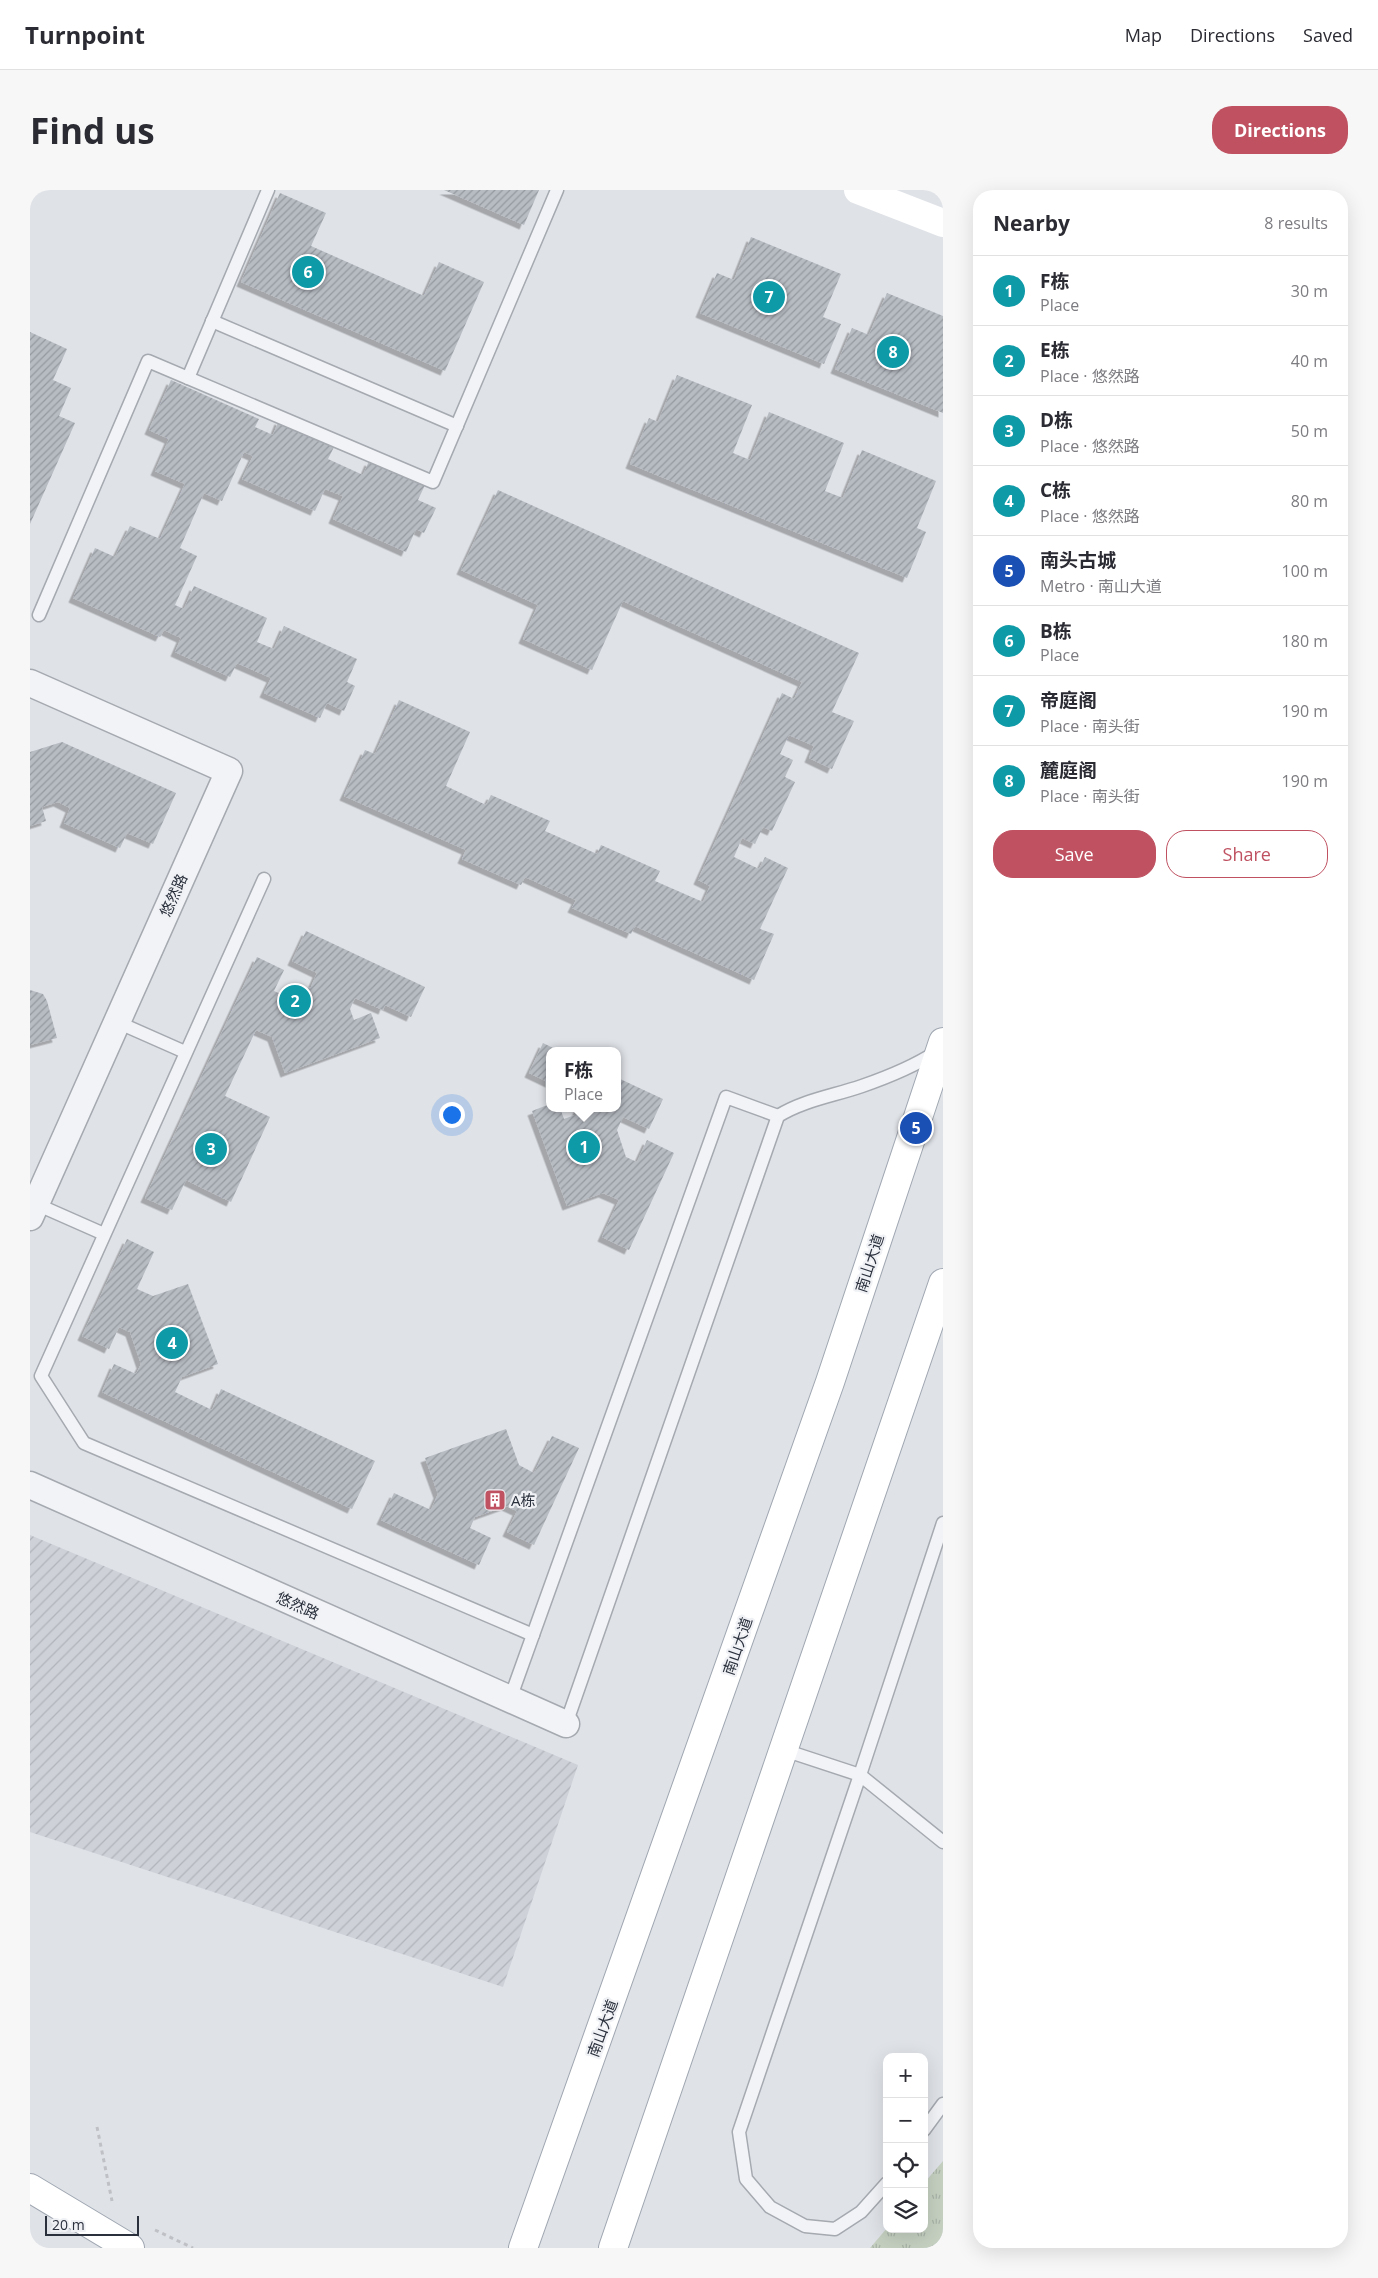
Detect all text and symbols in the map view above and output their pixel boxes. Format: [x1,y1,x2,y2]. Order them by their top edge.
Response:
text: Turnpoint [25,18,145,51]
text: Map [1125,23,1162,47]
text: Directions [1190,23,1275,47]
text: Saved [1303,23,1353,47]
button: Directions [1212,106,1348,154]
text: Find us [30,107,155,154]
text: Nearby [993,209,1070,237]
text: 8 results [1264,212,1328,234]
pin: 6 [292,253,324,291]
text: F栋 [1040,268,1069,294]
pin: 7 [753,278,785,316]
text: 1 [1004,280,1014,302]
text: 30 m [1291,280,1328,302]
text: Place [1040,294,1079,316]
pin: 8 [877,333,909,371]
text: E栋 [1040,337,1070,363]
text: 2 [1004,350,1014,372]
text: 40 m [1291,350,1328,372]
text: Place · 悠然路 [1040,365,1140,387]
text: D栋 [1040,407,1073,433]
text: 3 [1004,420,1014,442]
text: 50 m [1291,420,1328,442]
text: Place · 悠然路 [1040,435,1140,457]
text: C栋 [1040,477,1071,503]
text: 4 [1004,490,1014,512]
text: 80 m [1291,490,1328,512]
text: Place · 悠然路 [1040,505,1140,527]
text: 南头古城 [1040,547,1116,573]
text: 5 [1004,560,1014,582]
text: 100 m [1282,560,1328,582]
text: Metro · 南山大道 [1040,575,1162,597]
text: B栋 [1040,618,1072,644]
text: 6 [1004,630,1014,652]
text: 180 m [1282,630,1328,652]
text: Place [1040,644,1079,666]
text: 帝庭阁 [1040,687,1097,713]
text: 7 [1004,700,1014,722]
text: 190 m [1282,700,1328,722]
text: Place · 南头街 [1040,715,1140,737]
text: 麓庭阁 [1040,757,1097,783]
text: 8 [1004,770,1014,792]
text: 190 m [1282,770,1328,792]
text: Place · 南头街 [1040,785,1140,807]
button: Save [993,830,1156,878]
button: Share [1166,830,1328,878]
street label: 悠然路 [155,870,191,920]
pin: 2 [279,982,311,1020]
popup [546,1047,621,1112]
text: F栋 [564,1057,593,1083]
text: Place [564,1083,603,1105]
your location [439,1102,465,1128]
pin: 5 [900,1109,932,1147]
pin: 1 [568,1128,600,1166]
pin: 3 [195,1130,227,1168]
street label: 南山大道 [850,1231,888,1295]
pin: 4 [156,1324,188,1362]
building icon: A栋 [483,1488,507,1512]
place label: A栋 [511,1490,536,1510]
street label: 悠然路 [273,1587,323,1623]
street label: 南山大道 [718,1614,756,1678]
street label: 南山大道 [582,1996,622,2060]
map controls [883,2053,928,2233]
button: + [883,2053,928,2098]
button: − [883,2098,928,2143]
button: locate [883,2143,928,2188]
button: layers [883,2188,928,2233]
scale bar [45,2213,139,2236]
text: 20 m [52,2215,85,2234]

